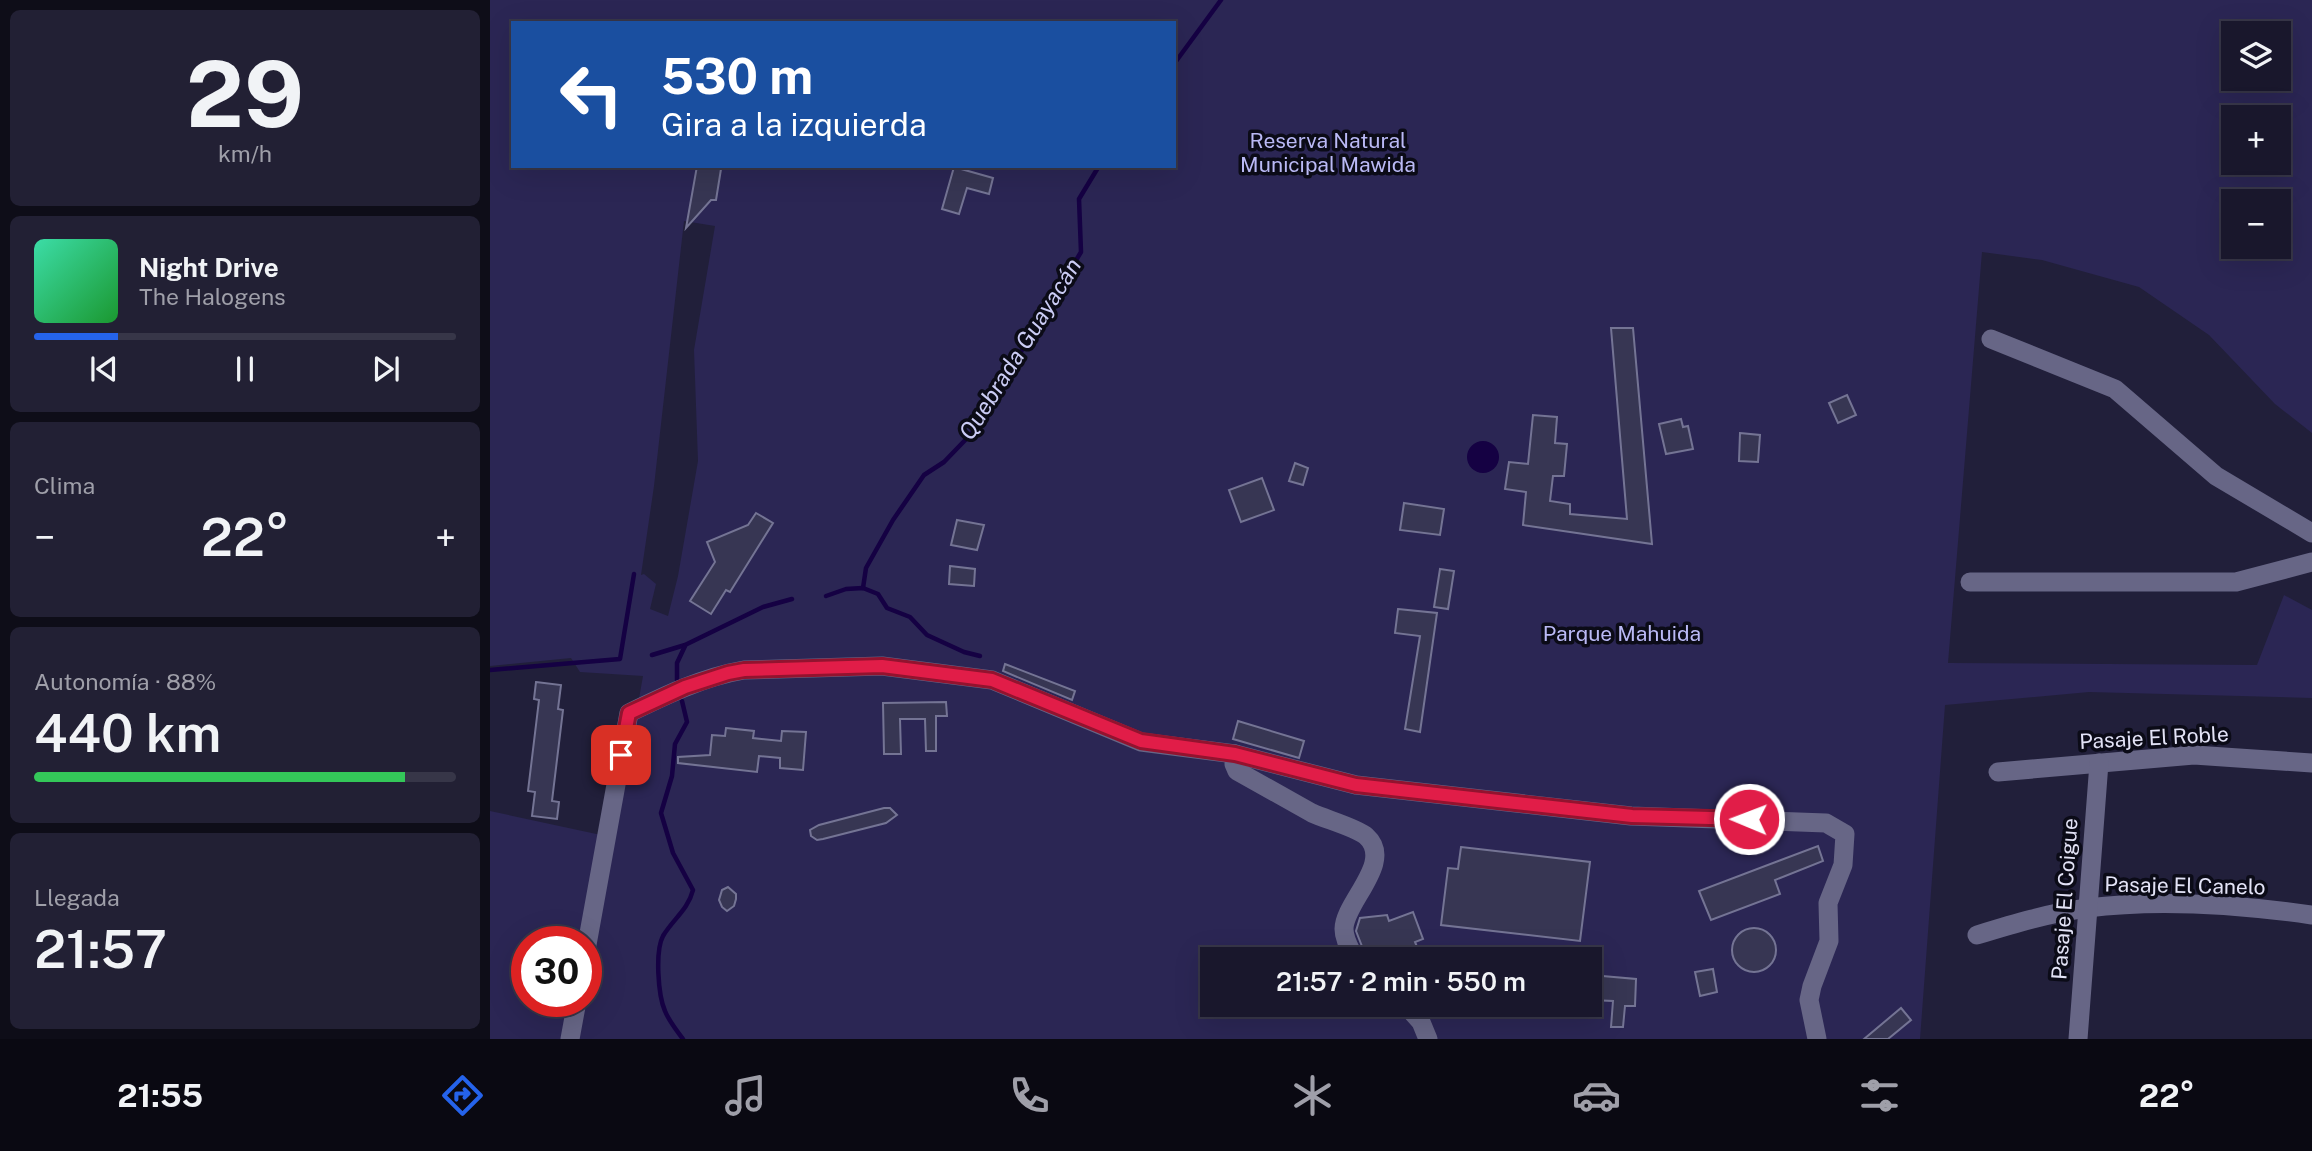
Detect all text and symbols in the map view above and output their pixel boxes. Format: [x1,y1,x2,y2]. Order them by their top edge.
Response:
map controls [2221,21,2291,259]
button: layers [2221,21,2291,91]
text: 29 [186,41,304,147]
text: 530 m [661,47,813,105]
icon: left [546,49,637,140]
button: + [2221,105,2291,175]
text: Gira a la izquierda [661,106,927,143]
park label: Reserva Natural Municipal Mawida [1240,128,1416,177]
text: km/h [218,140,272,167]
button: − [2221,189,2291,259]
text: Night Drive [139,252,279,283]
water label: Quebrada Guayacán [953,253,1086,444]
text: The Halogens [139,283,286,310]
icon: previous [85,350,123,388]
icon: pause [226,350,264,388]
icon: next [367,350,405,388]
text: Clima [34,472,95,499]
text: 22° [201,507,289,568]
text: − [34,515,55,560]
text: + [435,515,456,560]
park label: Parque Mahuida [1543,621,1701,646]
text: Autonomía · 88% [34,668,216,695]
text: 440 km [34,703,221,764]
street label: Pasaje El Roble [2079,721,2229,754]
pin [591,725,651,785]
icon: arrive [602,736,640,774]
position arrow [1712,782,1786,856]
street label: Pasaje El Coigue [2046,817,2083,981]
street label: Pasaje El Canelo [2104,872,2266,899]
text: Llegada [34,884,120,911]
text: 21:57 [34,919,167,980]
speed limit sign: 30 [511,926,602,1017]
text: 21:57 · 2 min · 550 m [1276,966,1526,997]
icon: directions [438,1071,487,1120]
icon: music [721,1071,770,1120]
icon: phone [1005,1071,1054,1120]
icon: climate [1288,1071,1337,1120]
icon: car [1572,1071,1621,1120]
icon: filters [1855,1071,1904,1120]
text: 21:55 [117,1077,203,1114]
text: 22° [2139,1077,2195,1114]

